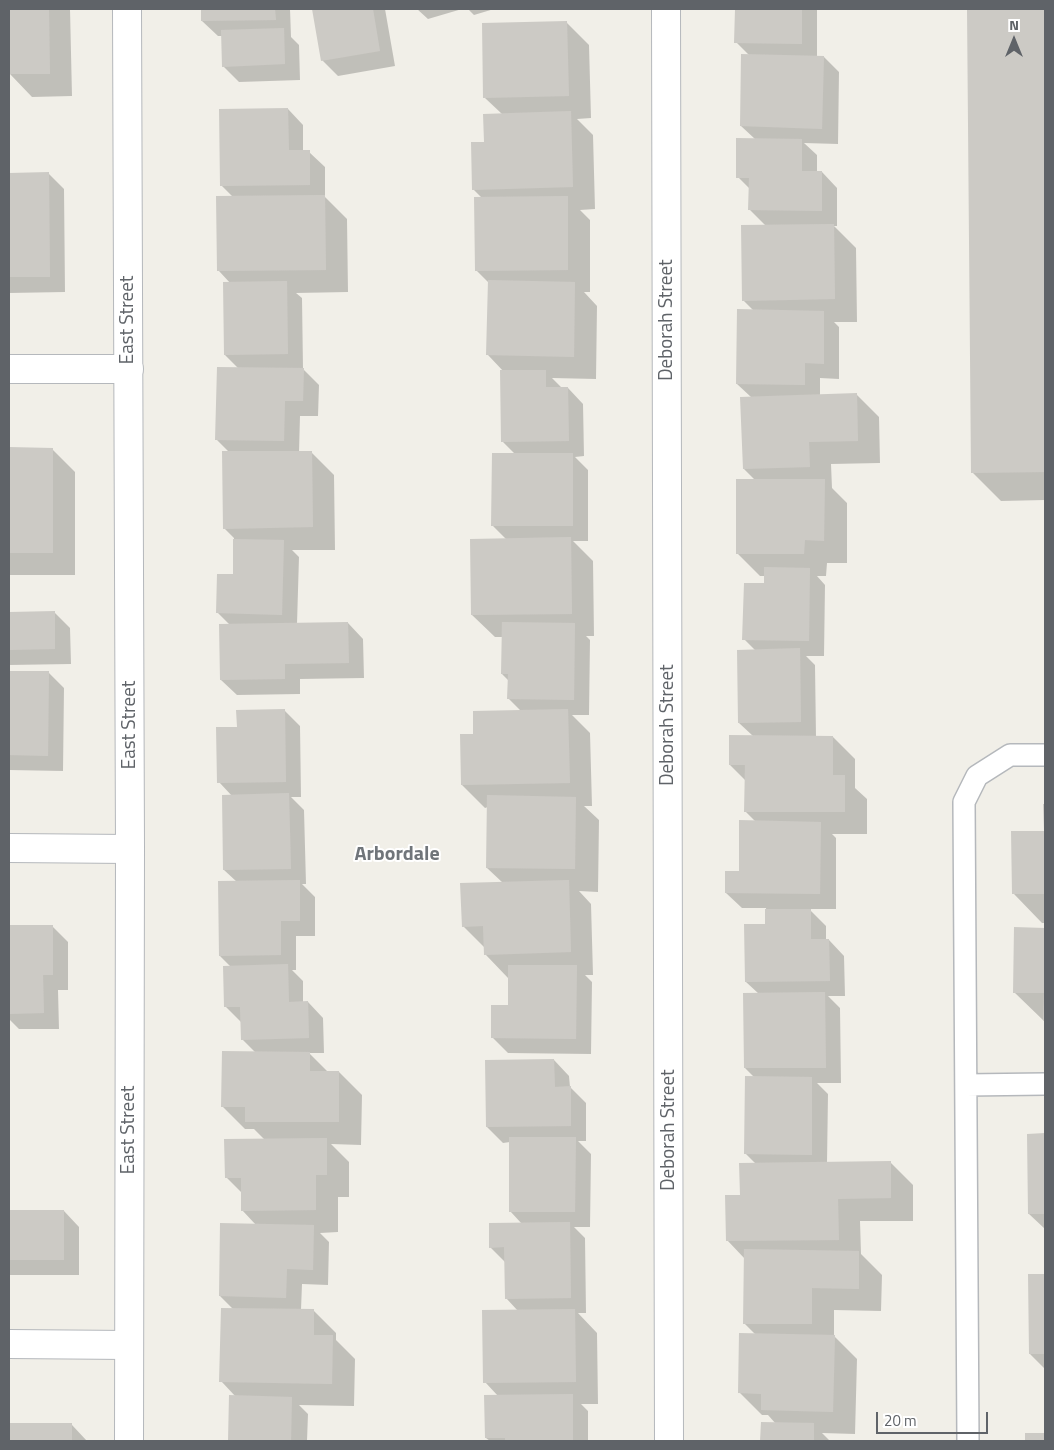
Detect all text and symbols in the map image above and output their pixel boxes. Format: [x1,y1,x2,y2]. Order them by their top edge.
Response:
text: N [1009,14,1019,35]
north arrow [989,15,1039,65]
street label: Deborah Street [656,259,678,381]
street label: East Street [117,276,139,364]
street label: Deborah Street [657,664,679,786]
street label: East Street [119,681,141,769]
district label: Arbordale [354,843,440,867]
street label: Deborah Street [658,1069,680,1191]
street label: East Street [118,1086,140,1174]
scale bar [879,1402,992,1434]
text: 20 m [884,1409,917,1432]

